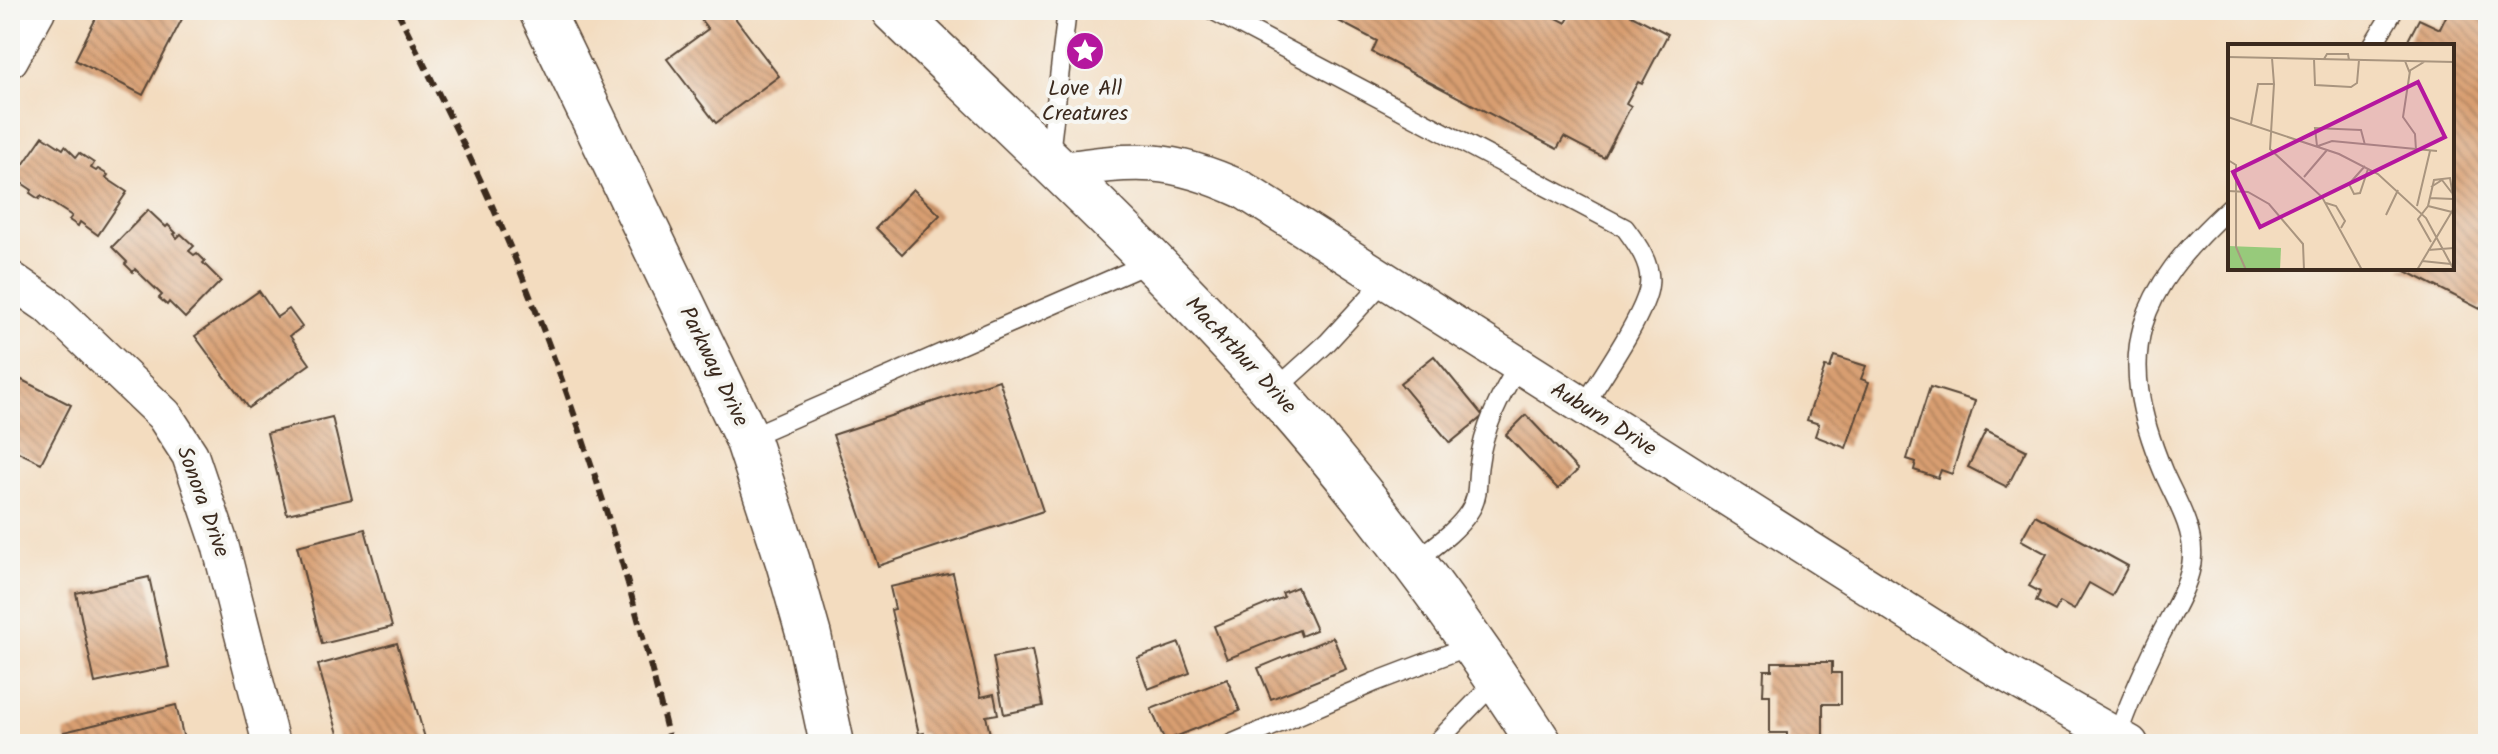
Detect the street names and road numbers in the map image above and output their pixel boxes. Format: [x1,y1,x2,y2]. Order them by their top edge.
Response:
street label: MacArthur Drive [1176,289,1304,423]
street label: Parkway Drive [669,301,757,433]
street label: Auburn Drive [1543,373,1663,467]
street label: Sonora Drive [166,442,238,562]

